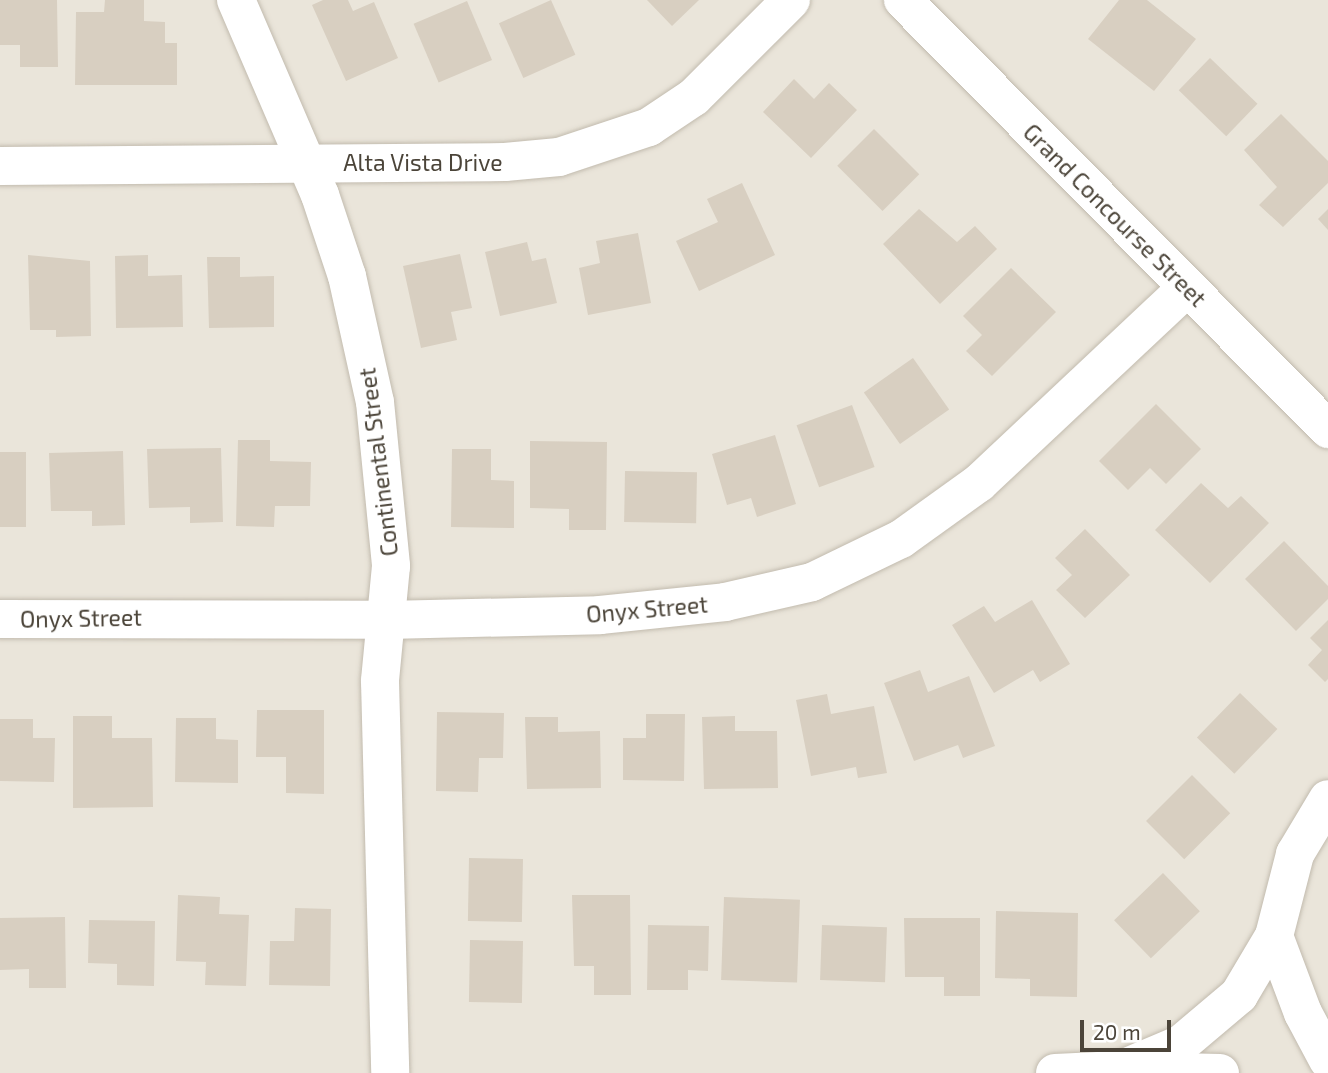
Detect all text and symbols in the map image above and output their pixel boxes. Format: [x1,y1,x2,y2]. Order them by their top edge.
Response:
street label: Grand Concourse Street [1018,118,1212,312]
street label: Alta Vista Drive [343,148,503,176]
street label: Continental Street [353,366,403,558]
street label: Onyx Street [585,590,709,628]
street label: Onyx Street [20,603,142,633]
scale bar [1083,1006,1174,1050]
text: 20 m [1093,1019,1141,1044]

